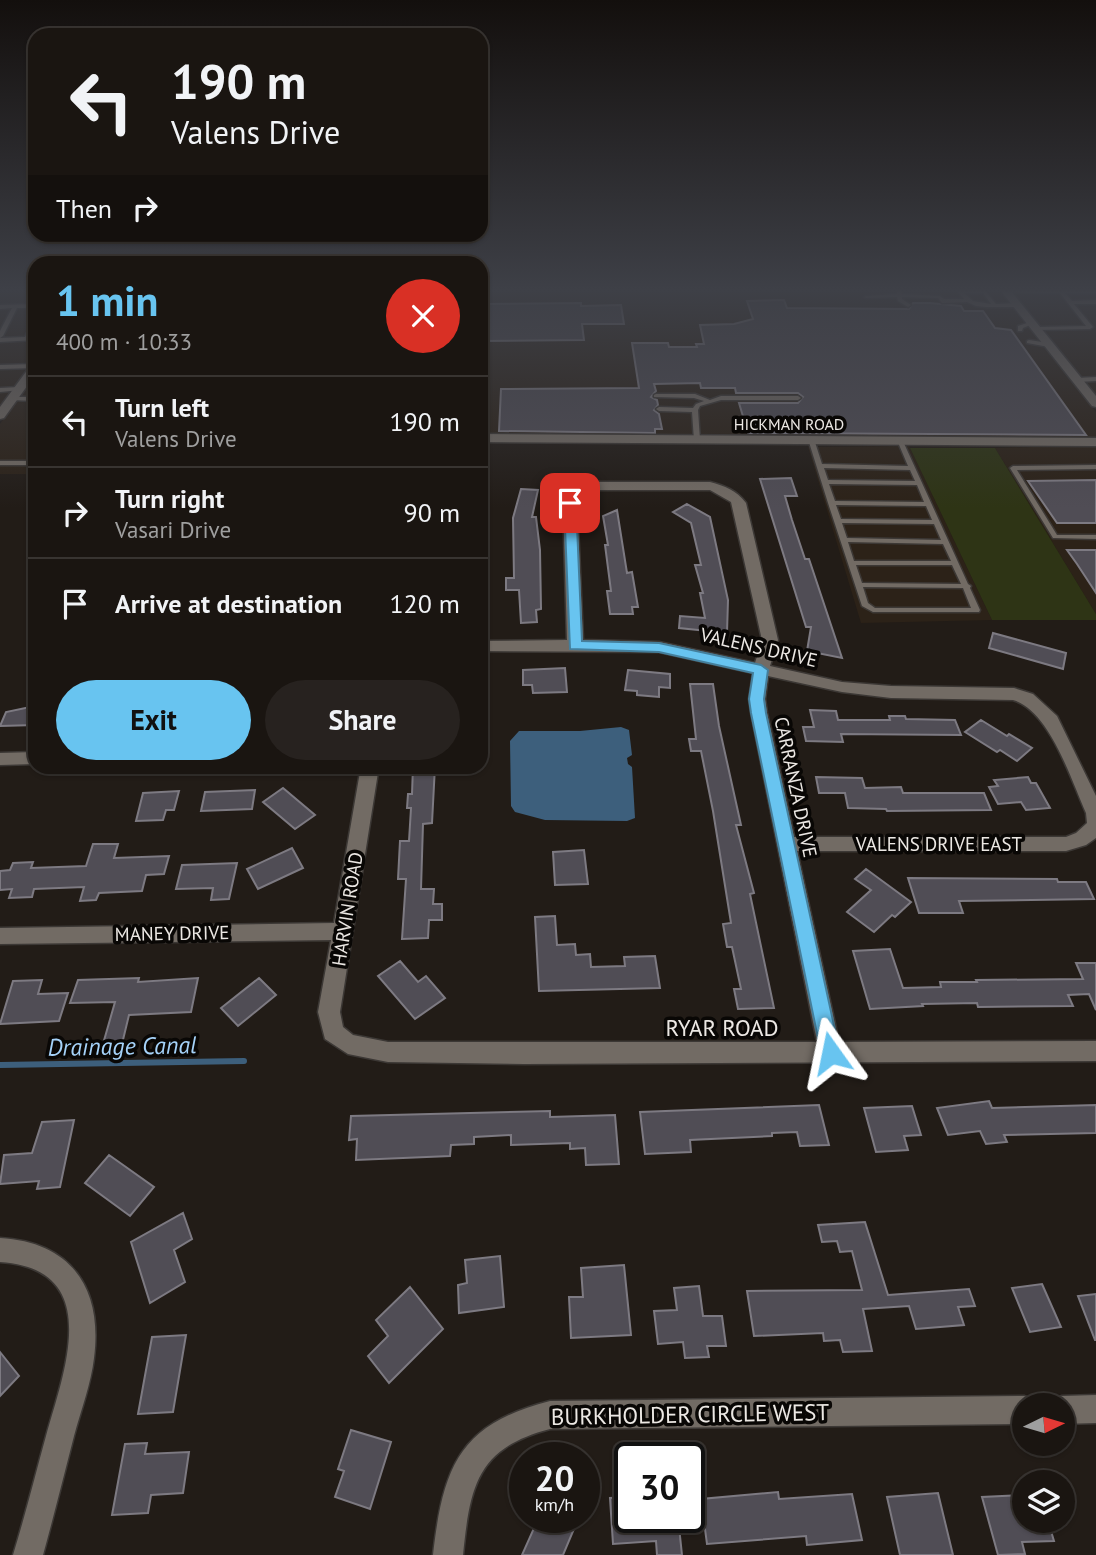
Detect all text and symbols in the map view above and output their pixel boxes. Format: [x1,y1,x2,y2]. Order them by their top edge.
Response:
text: 190 m [171,49,306,113]
icon: left [56,56,147,147]
text: Valens Drive [171,111,340,153]
icon: right [126,189,164,227]
text: Then [56,192,112,225]
text: 1 min [56,273,158,328]
button: close [386,279,460,353]
text: 400 m · 10:33 [56,327,192,356]
text: Turn left [115,391,209,424]
icon: left [56,403,94,441]
text: 190 m [389,405,460,438]
street label: HICKMAN ROAD [734,414,844,434]
text: Valens Drive [115,424,237,453]
pin [540,473,600,533]
text: Turn right [115,482,224,515]
icon: arrive [551,484,589,522]
icon: right [56,494,94,532]
text: 90 m [404,496,460,529]
text: Vasari Drive [115,515,231,544]
icon: arrive [56,585,94,623]
text: Arrive at destination [115,587,342,620]
text: 120 m [389,587,460,620]
street label: VALENS DRIVE [697,622,820,672]
button: Exit [56,680,251,760]
button: Share [265,680,460,760]
street label: CARRANZA DRIVE [769,715,823,859]
street label: VALENS DRIVE EAST [855,832,1023,856]
street label: HARVIN ROAD [326,850,368,968]
street label: MANEY DRIVE [115,920,229,946]
street label: RYAR ROAD [665,1013,779,1042]
position arrow [794,1016,868,1090]
water label: Drainage Canal [47,1029,197,1063]
north arrow [1012,1393,1074,1456]
map controls [1012,1393,1075,1533]
street label: BURKHOLDER CIRCLE WEST [551,1397,830,1431]
speed limit sign: 30 [614,1442,705,1533]
text: 20 [535,1455,574,1501]
button: layers [1012,1470,1075,1533]
text: km/h [535,1493,574,1516]

